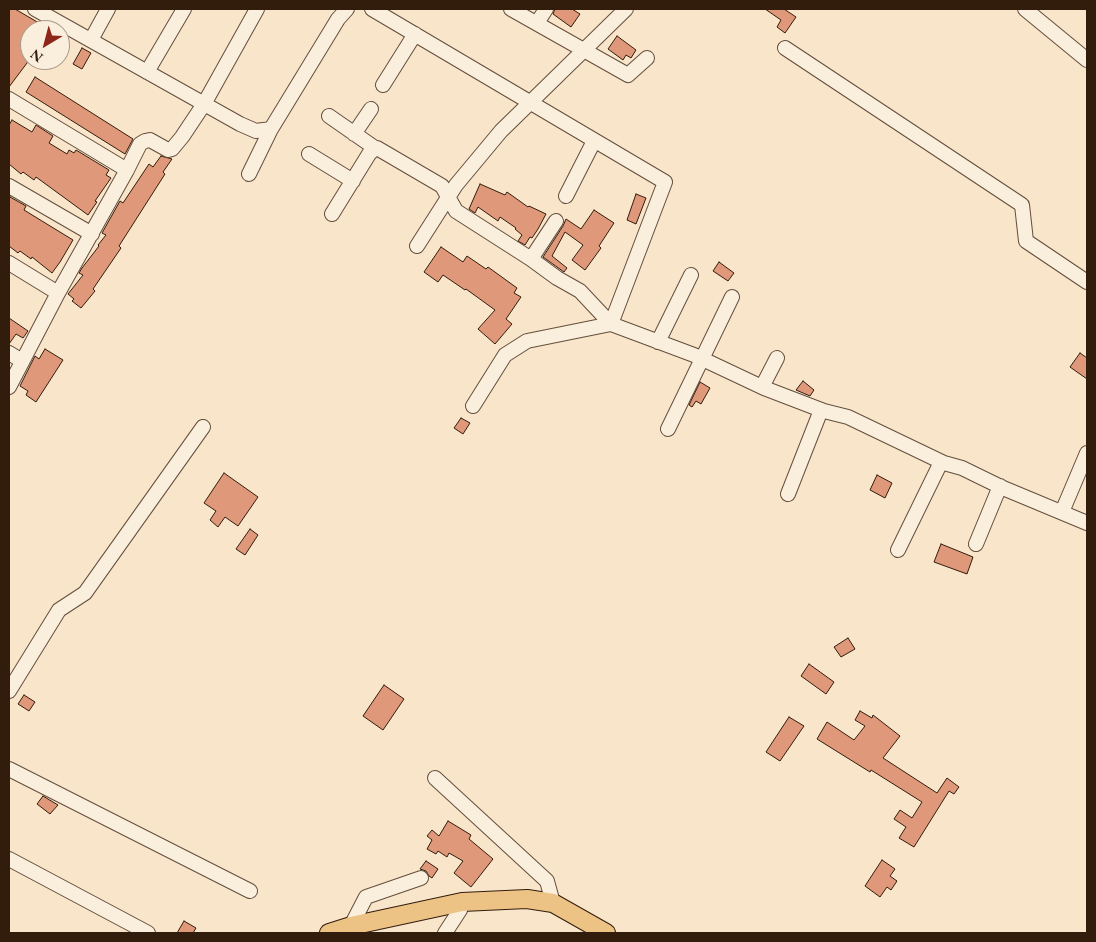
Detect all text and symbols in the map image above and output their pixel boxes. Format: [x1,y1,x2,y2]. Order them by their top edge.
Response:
north arrow [20,20,70,70]
text: N [27,46,47,67]

